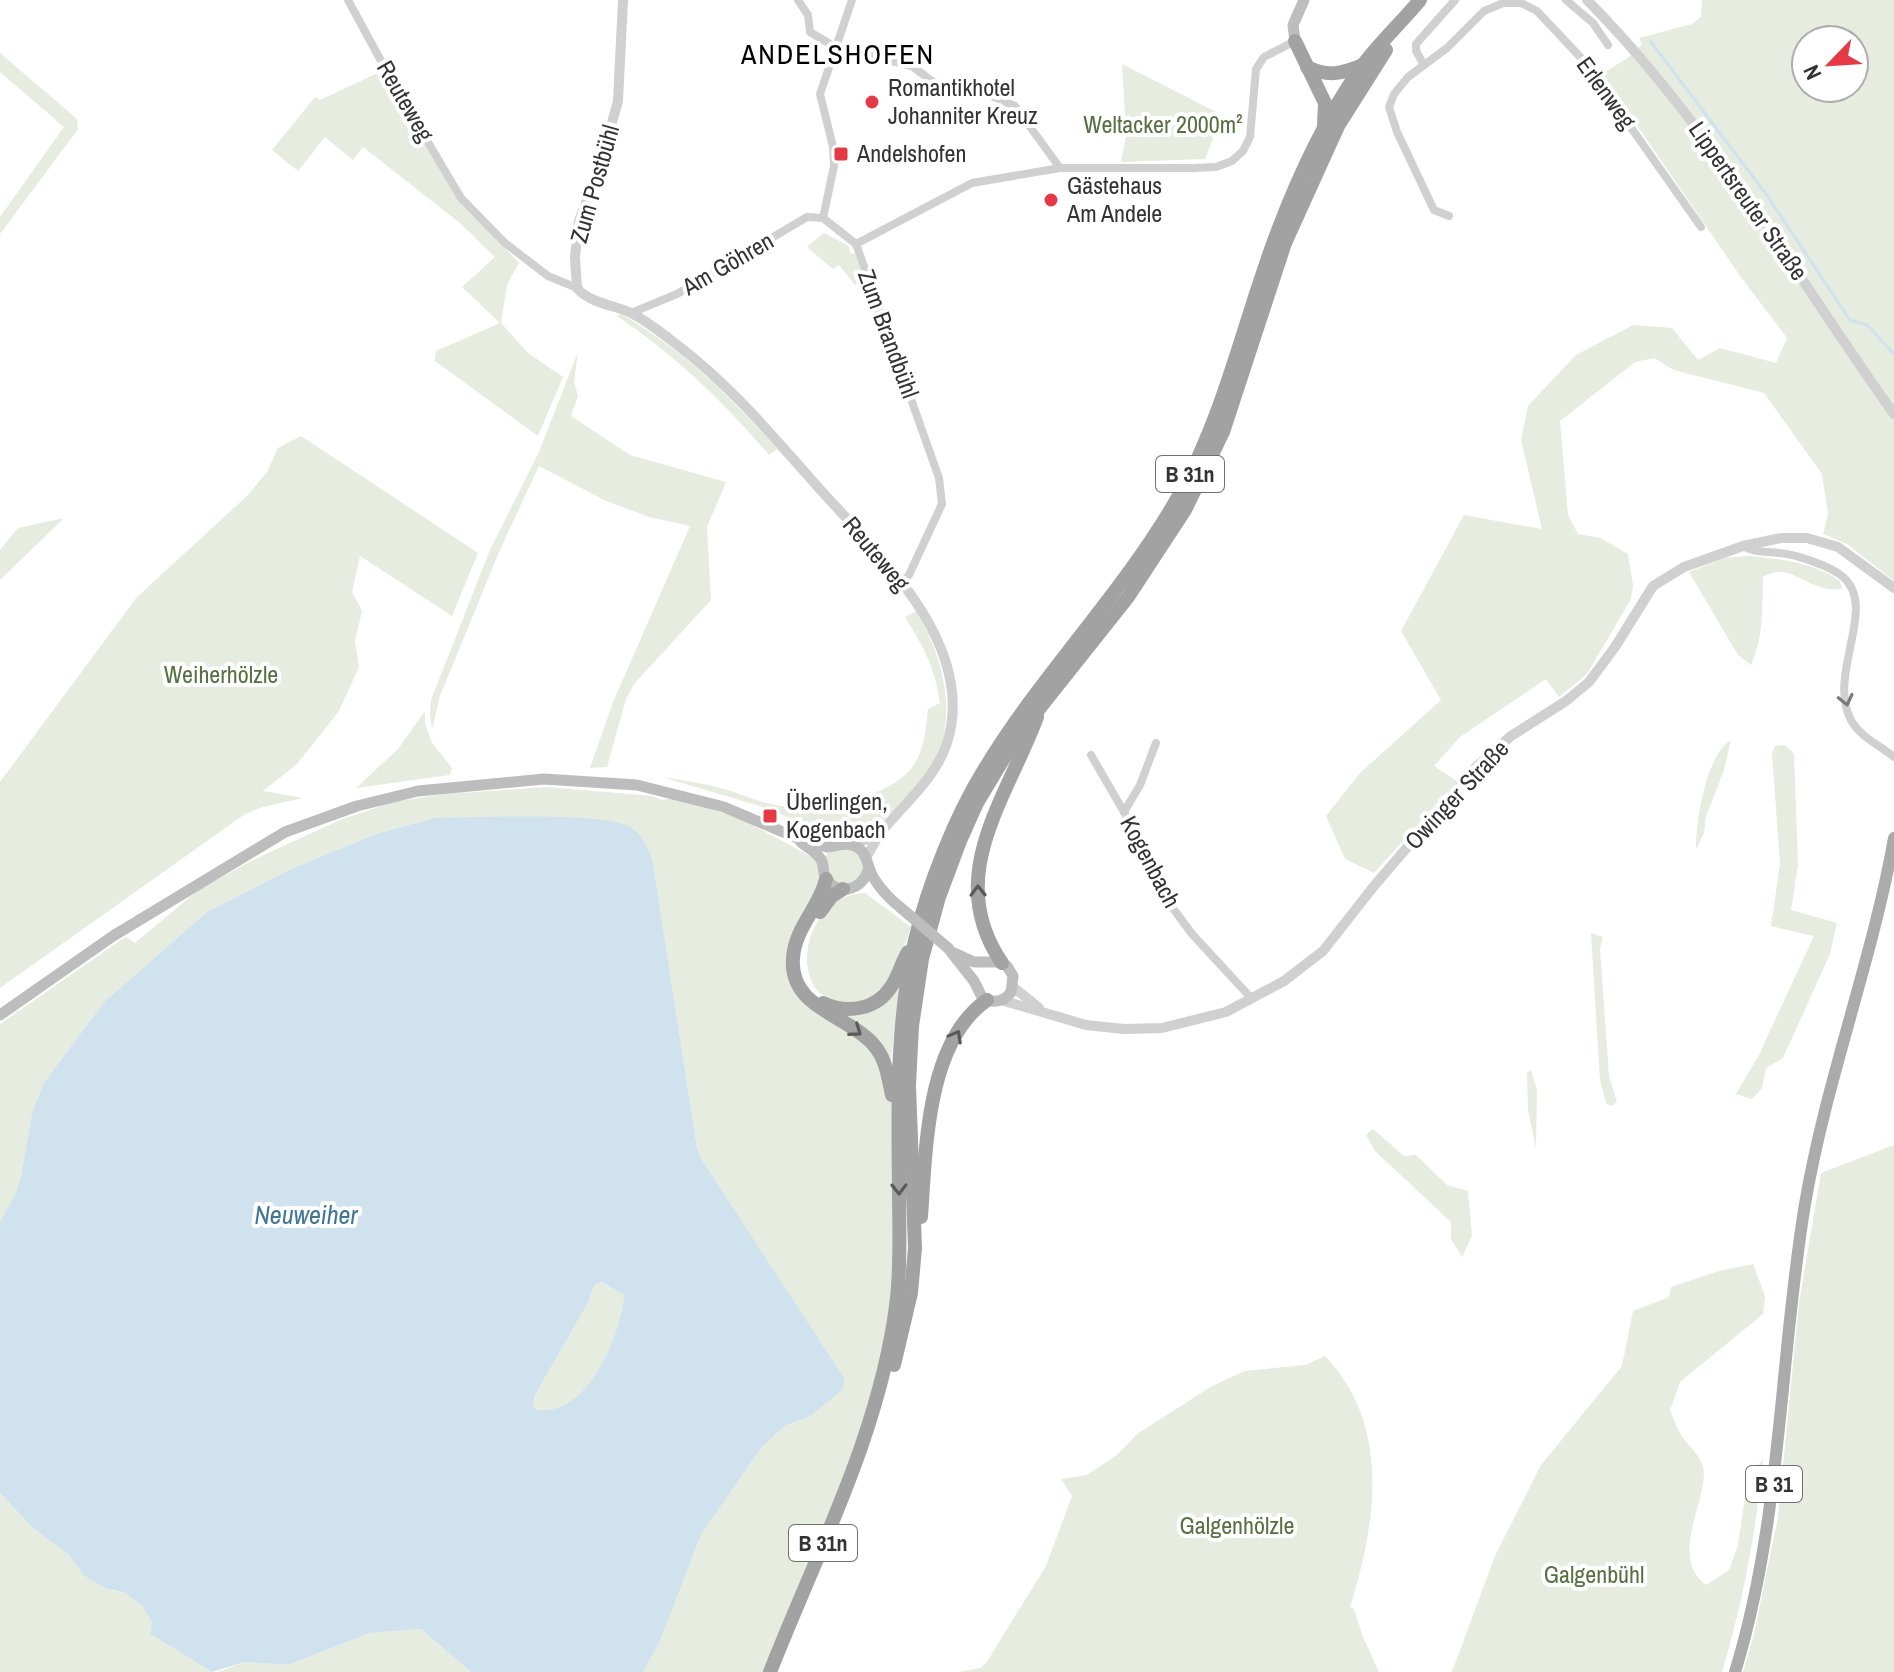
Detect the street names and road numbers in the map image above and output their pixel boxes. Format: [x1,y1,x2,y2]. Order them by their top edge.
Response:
street label: Erlenweg [1570,50,1644,135]
street label: Reuteweg [370,54,442,147]
street label: Lippertsreuter Straße [1682,115,1816,286]
street label: Zum Postbühl [562,121,626,246]
street label: Am Göhren [675,224,779,303]
street label: Zum Brandbühl [851,265,927,402]
road number: B 31n [1156,456,1224,492]
street label: Reuteweg [836,509,918,598]
street label: Owinger Straße [1397,733,1515,856]
street label: Kogenbach [1113,810,1188,913]
road number: B 31 [1746,1466,1802,1502]
road number: B 31n [789,1525,857,1561]

